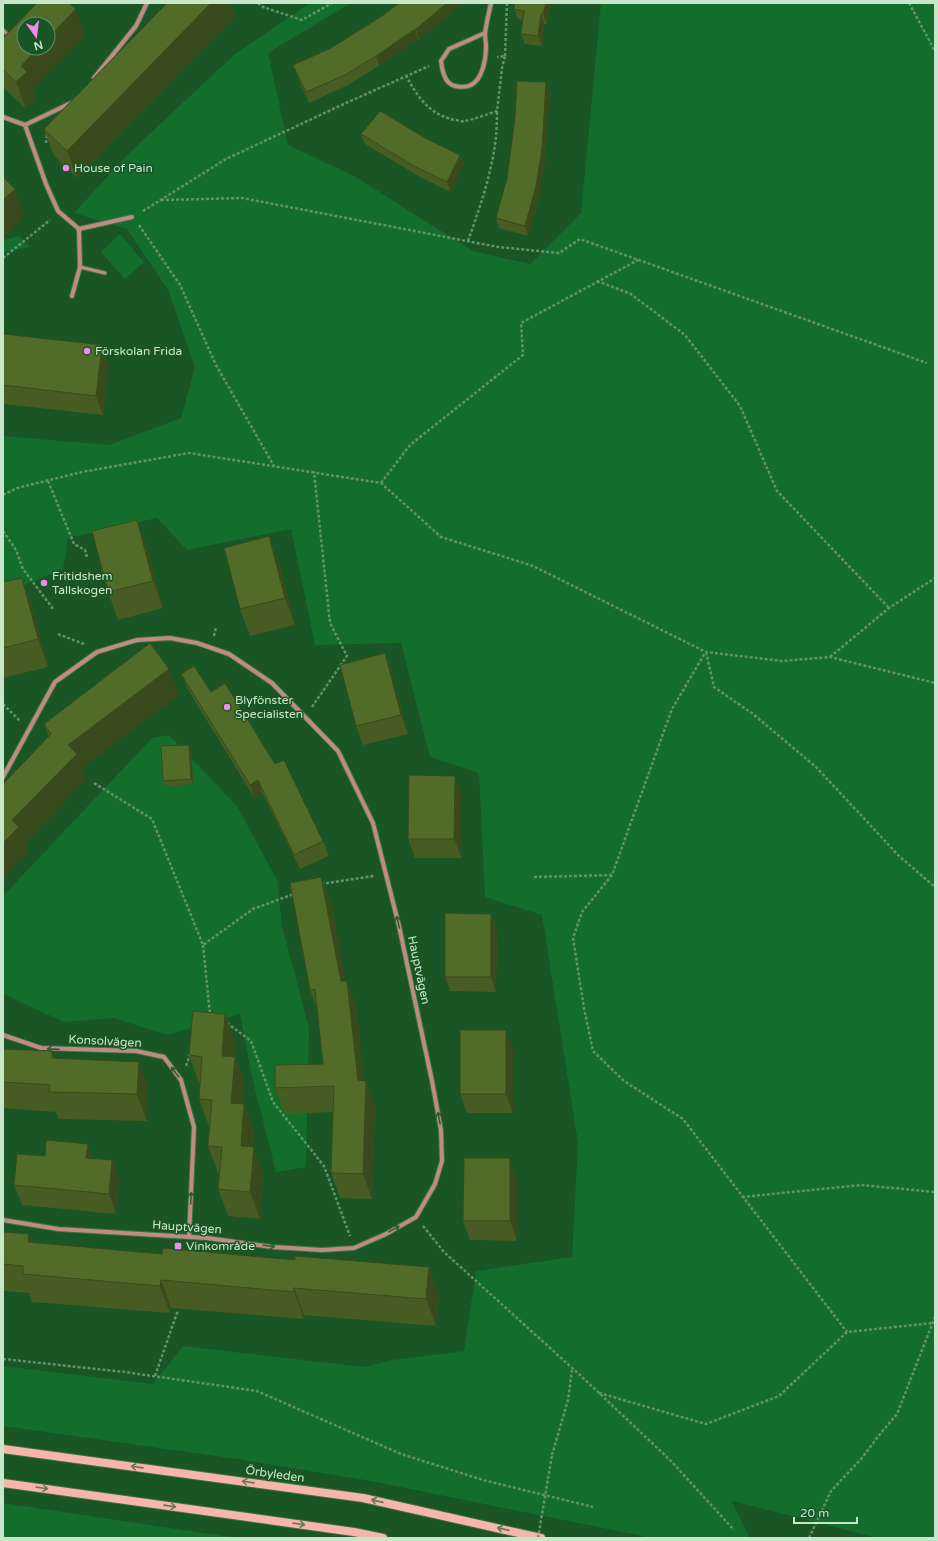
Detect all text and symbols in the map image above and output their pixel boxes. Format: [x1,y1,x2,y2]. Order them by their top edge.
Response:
north arrow [16,16,56,56]
text: N [32,38,44,53]
place label: House of Pain [74,161,153,175]
marker: House of Pain [61,163,71,173]
place label: Förskolan Frida [95,344,182,358]
marker: Förskolan Frida [82,346,92,356]
place label: Fritidshem Tallskogen [52,569,113,597]
marker: Fritidshem Tallskogen [39,578,49,588]
place label: Blyfönster Specialisten [235,693,303,721]
marker: Blyfönster Specialisten [222,702,232,712]
one-way arrow [394,916,401,929]
street label: Hauptvägen [405,934,433,1006]
street label: Konsolvägen [68,1032,142,1050]
one-way arrow [47,1045,60,1052]
one-way arrow [171,1066,179,1077]
one-way arrow [434,1112,442,1125]
one-way arrow [187,1192,194,1205]
street label: Hauptvägen [152,1218,222,1236]
one-way arrow [388,1224,400,1232]
place label: Vinkområde [186,1239,255,1253]
marker: Vinkområde [173,1241,183,1251]
one-way arrow [262,1242,275,1250]
one-way arrow [131,1463,144,1471]
street label: Örbyleden [245,1463,305,1485]
one-way arrow [242,1478,255,1486]
one-way arrow [35,1484,48,1492]
one-way arrow [370,1496,383,1504]
scale bar [794,1499,857,1525]
one-way arrow [163,1502,176,1510]
text: 20 m [800,1506,829,1520]
one-way arrow [292,1520,305,1528]
one-way arrow [497,1525,510,1533]

